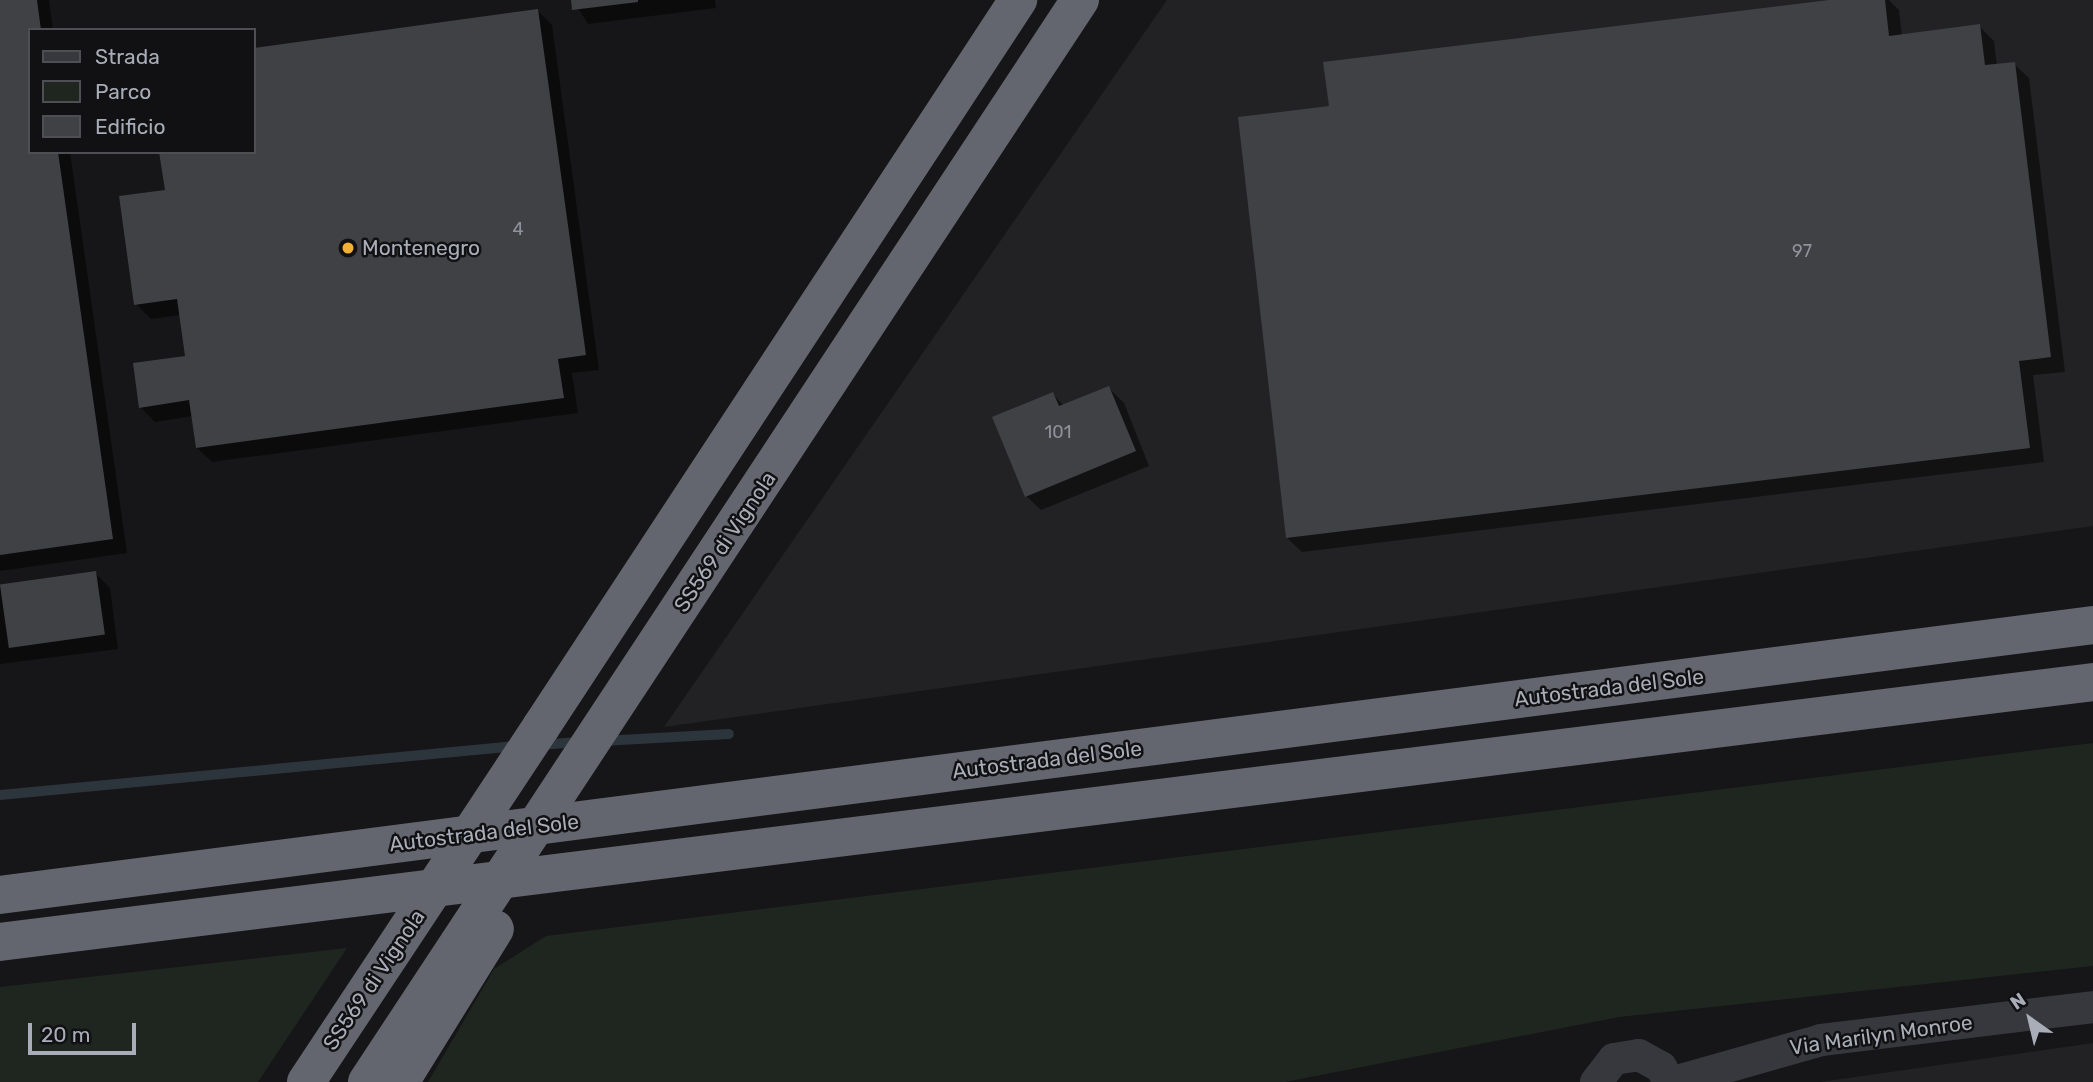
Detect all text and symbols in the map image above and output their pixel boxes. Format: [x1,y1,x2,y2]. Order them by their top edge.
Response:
legend [28,28,256,154]
text: Strada [95,44,160,69]
text: Parco [95,79,151,104]
text: Edificio [95,114,165,139]
house number: 4 [512,218,524,240]
place label: Montenegro [362,235,480,261]
marker: Montenegro [340,240,356,256]
house number: 97 [1792,240,1812,262]
house number: 101 [1045,421,1071,443]
street label: SS569 di Vignola [669,467,781,617]
street label: Autostrada del Sole [1513,664,1705,712]
street label: Autostrada del Sole [951,736,1143,784]
street label: Autostrada del Sole [388,809,580,857]
street label: SS569 di Vignola [318,905,430,1055]
north arrow [1995,984,2065,1054]
text: N [2006,988,2030,1015]
scale bar [32,1009,140,1052]
street label: Via Marilyn Monroe [1788,1010,1974,1060]
text: 20 m [41,1022,90,1047]

